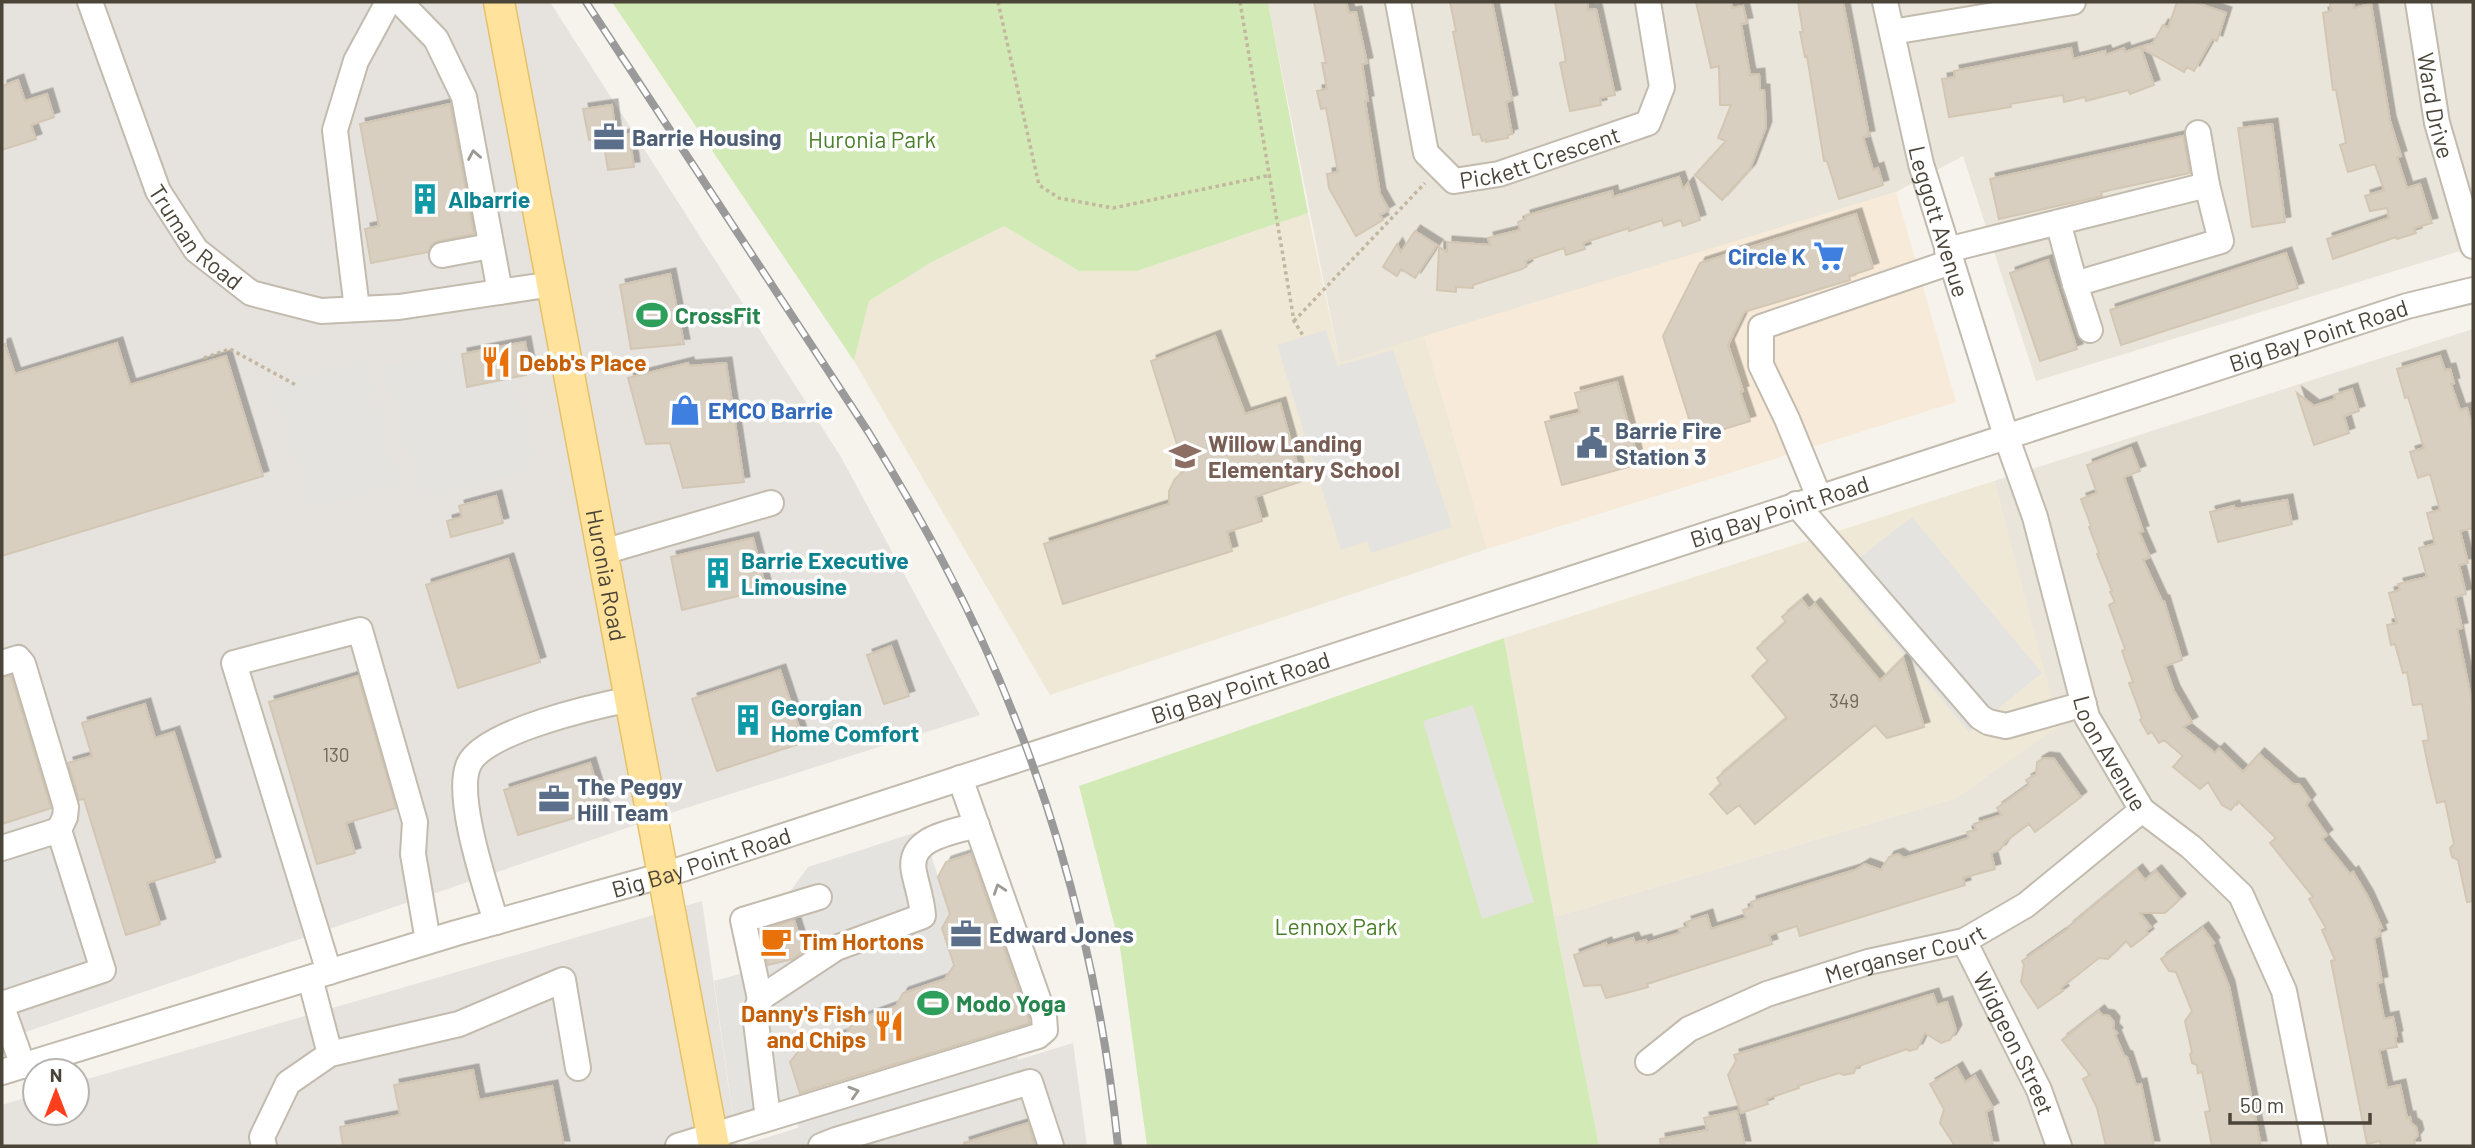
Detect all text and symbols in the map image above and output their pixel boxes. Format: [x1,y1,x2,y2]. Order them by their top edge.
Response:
street label: Ward Drive [2412,50,2461,162]
office icon: Barrie Housing [592,120,626,154]
street label: Pickett Crescent [1457,120,1623,194]
place label: Barrie Housing [632,123,782,151]
park label: Huronia Park [808,125,936,153]
street label: Leggott Avenue [1903,143,1976,300]
one-way arrow [467,149,482,161]
street label: Truman Road [143,179,248,295]
building icon: Albarrie [408,182,442,216]
place label: Albarrie [448,185,530,213]
supermarket icon: Circle K [1812,239,1846,273]
place label: Circle K [1728,242,1806,270]
street label: Big Bay Point Road [2225,293,2411,377]
sports icon: CrossFit [635,298,669,332]
place label: CrossFit [675,301,761,329]
restaurant icon: Debb's Place [479,345,513,379]
place label: Debb's Place [519,348,647,376]
shop icon: EMCO Barrie [668,393,702,427]
place label: EMCO Barrie [708,396,833,424]
place label: Barrie Fire Station 3 [1615,416,1722,470]
public building icon: Barrie Fire Station 3 [1575,426,1609,460]
place label: Willow Landing Elementary School [1208,429,1400,483]
school or university icon: Willow Landing Elementary School [1168,439,1202,473]
street label: Big Bay Point Road [1686,469,1872,553]
street label: Huronia Road [581,507,633,643]
place label: Barrie Executive Limousine [741,546,909,600]
building icon: Barrie Executive Limousine [701,556,735,590]
street label: Big Bay Point Road [1147,645,1333,729]
house number: 349 [1829,689,1859,712]
street label: Loon Avenue [2068,692,2153,816]
place label: Georgian Home Comfort [771,693,919,747]
building icon: Georgian Home Comfort [731,703,765,737]
house number: 130 [322,743,350,766]
place label: The Peggy Hill Team [577,772,683,826]
office icon: The Peggy Hill Team [537,782,571,816]
street label: Big Bay Point Road [608,821,794,903]
one-way arrow [994,884,1008,896]
park label: Lennox Park [1275,912,1397,940]
office icon: Edward Jones [949,917,983,951]
street label: Merganser Court [1821,918,1990,989]
place label: Edward Jones [989,920,1134,948]
cafe icon: Tim Hortons [759,924,793,958]
place label: Tim Hortons [799,927,924,955]
street label: Widgeon Street [1968,967,2061,1118]
sports icon: Modo Yoga [916,986,950,1020]
place label: Modo Yoga [956,989,1066,1017]
place label: Danny's Fish and Chips [741,999,866,1053]
restaurant icon: Danny's Fish and Chips [872,1009,906,1043]
north arrow [21,1057,91,1127]
text: N [50,1063,62,1086]
scale bar [2230,1082,2370,1126]
one-way arrow [848,1086,860,1101]
text: 50 m [2240,1092,2284,1117]

